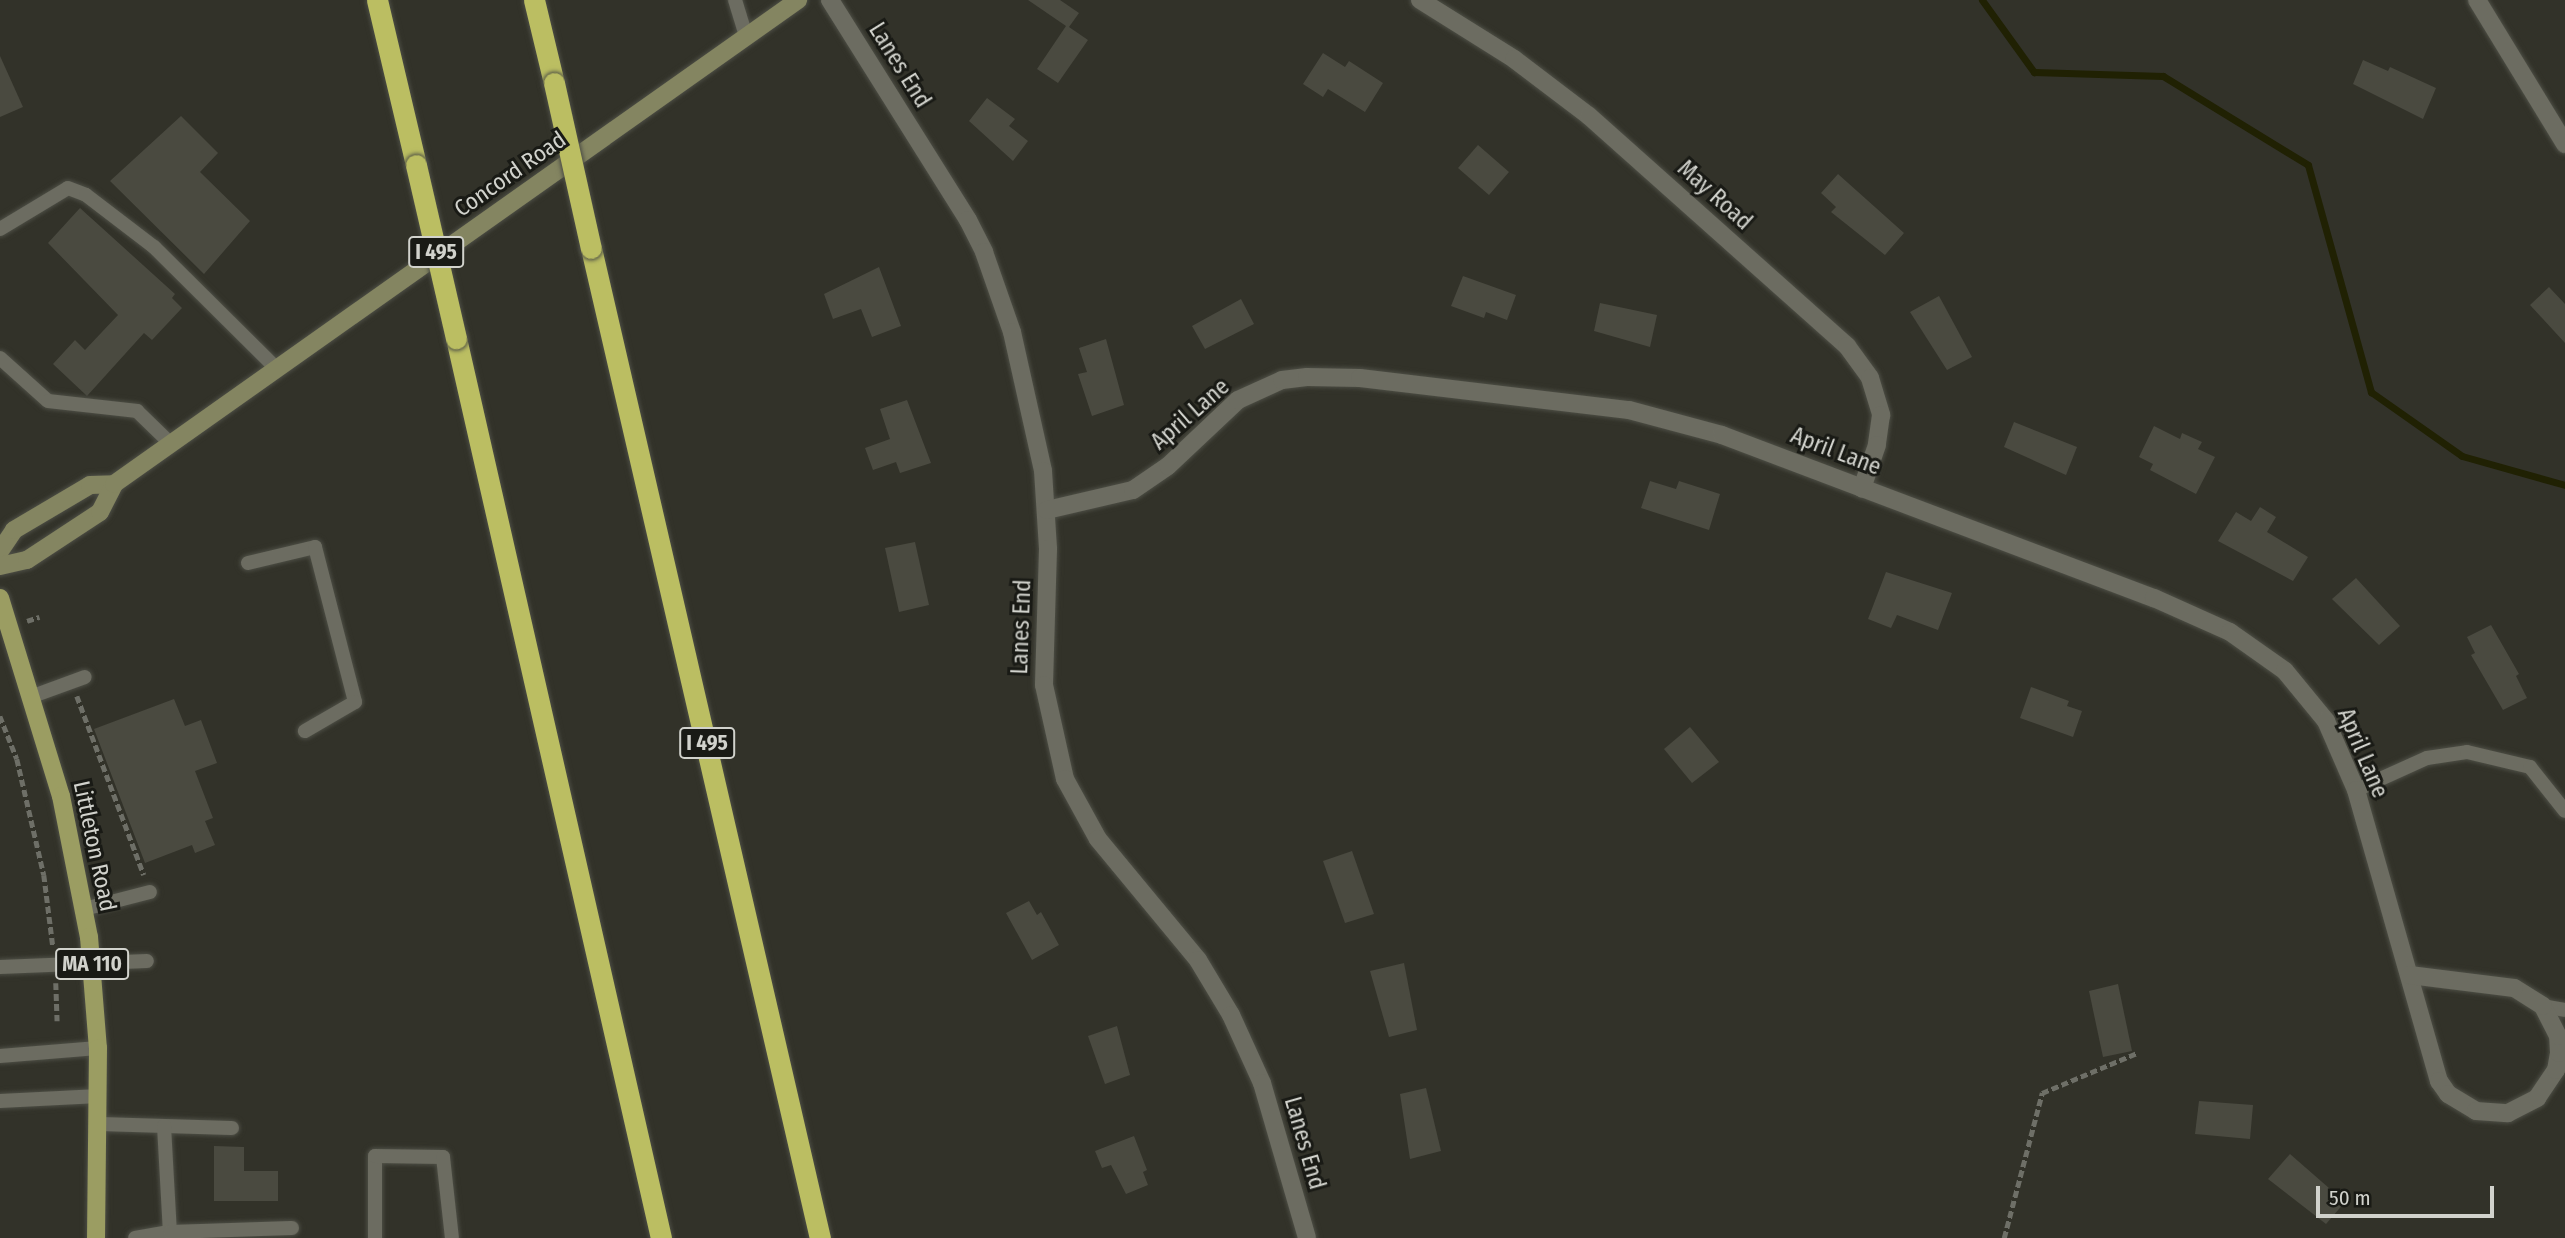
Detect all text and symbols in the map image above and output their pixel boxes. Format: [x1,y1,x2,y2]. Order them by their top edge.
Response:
street label: Lanes End [863,17,937,113]
street label: Concord Road [449,125,571,223]
street label: May Road [1672,154,1758,236]
road number: I 495 [408,234,464,270]
street label: April Lane [1145,373,1235,455]
street label: April Lane [1787,421,1885,481]
street label: Lanes End [1006,579,1036,675]
street label: April Lane [2332,704,2394,802]
road number: I 495 [679,726,735,760]
street label: Littleton Road [68,778,122,914]
road number: MA 110 [54,946,130,982]
street label: Lanes End [1279,1094,1331,1192]
scale bar [2320,1172,2498,1216]
text: 50 m [2329,1185,2371,1211]

